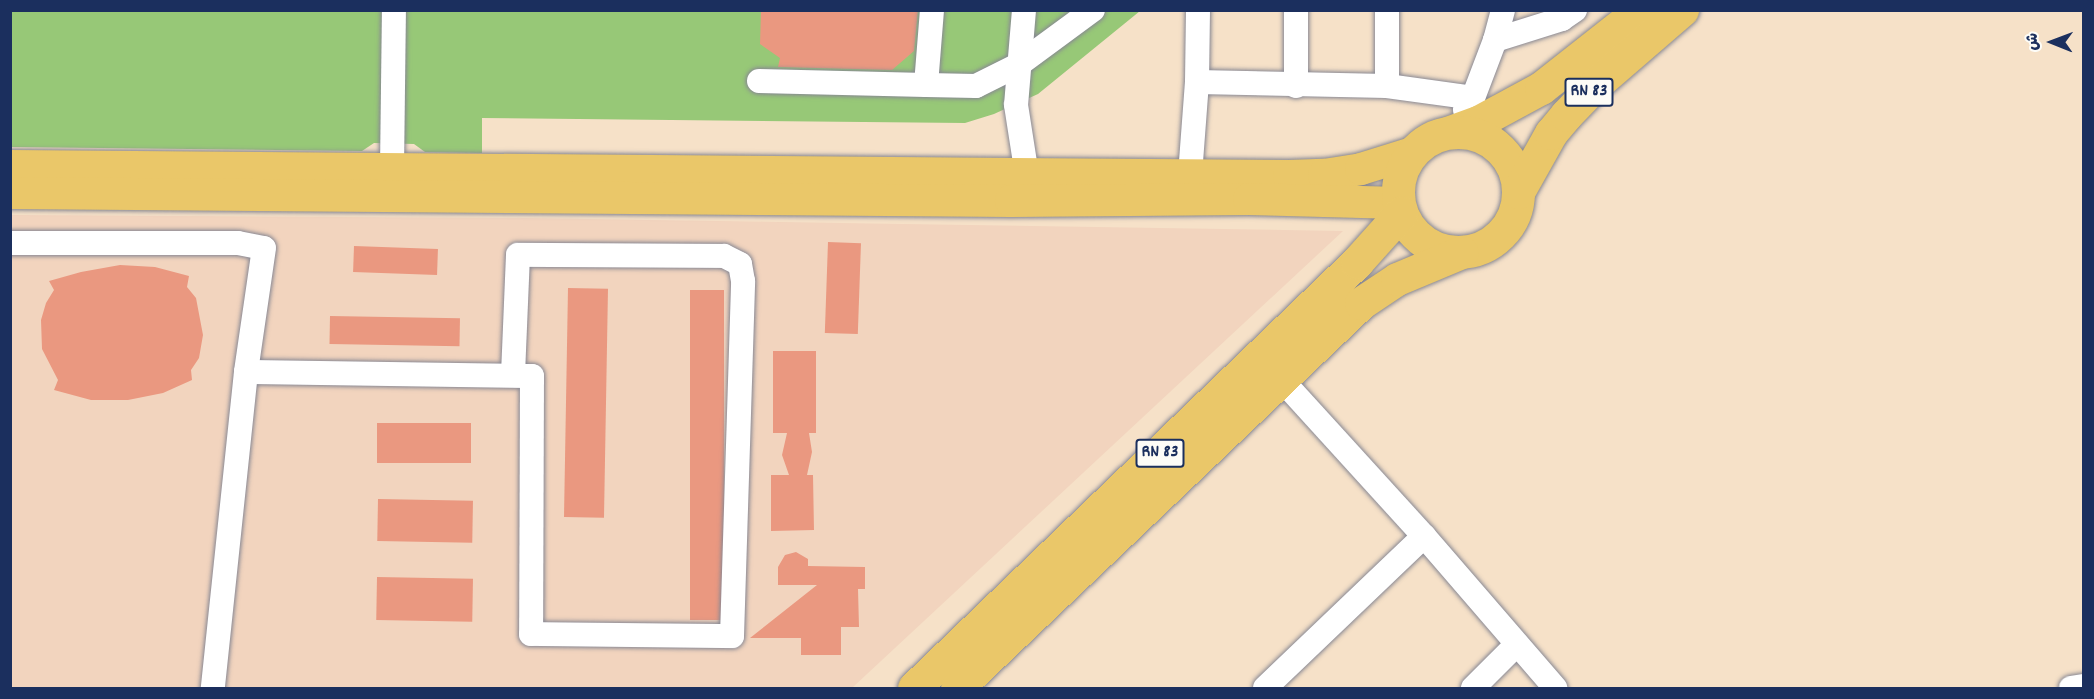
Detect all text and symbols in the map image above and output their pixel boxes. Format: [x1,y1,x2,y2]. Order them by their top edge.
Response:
north arrow [2022,12,2082,72]
text: ش [2022,33,2045,51]
road number: RN 83 [1564,77,1614,107]
road number: RN 83 [1134,438,1186,468]

